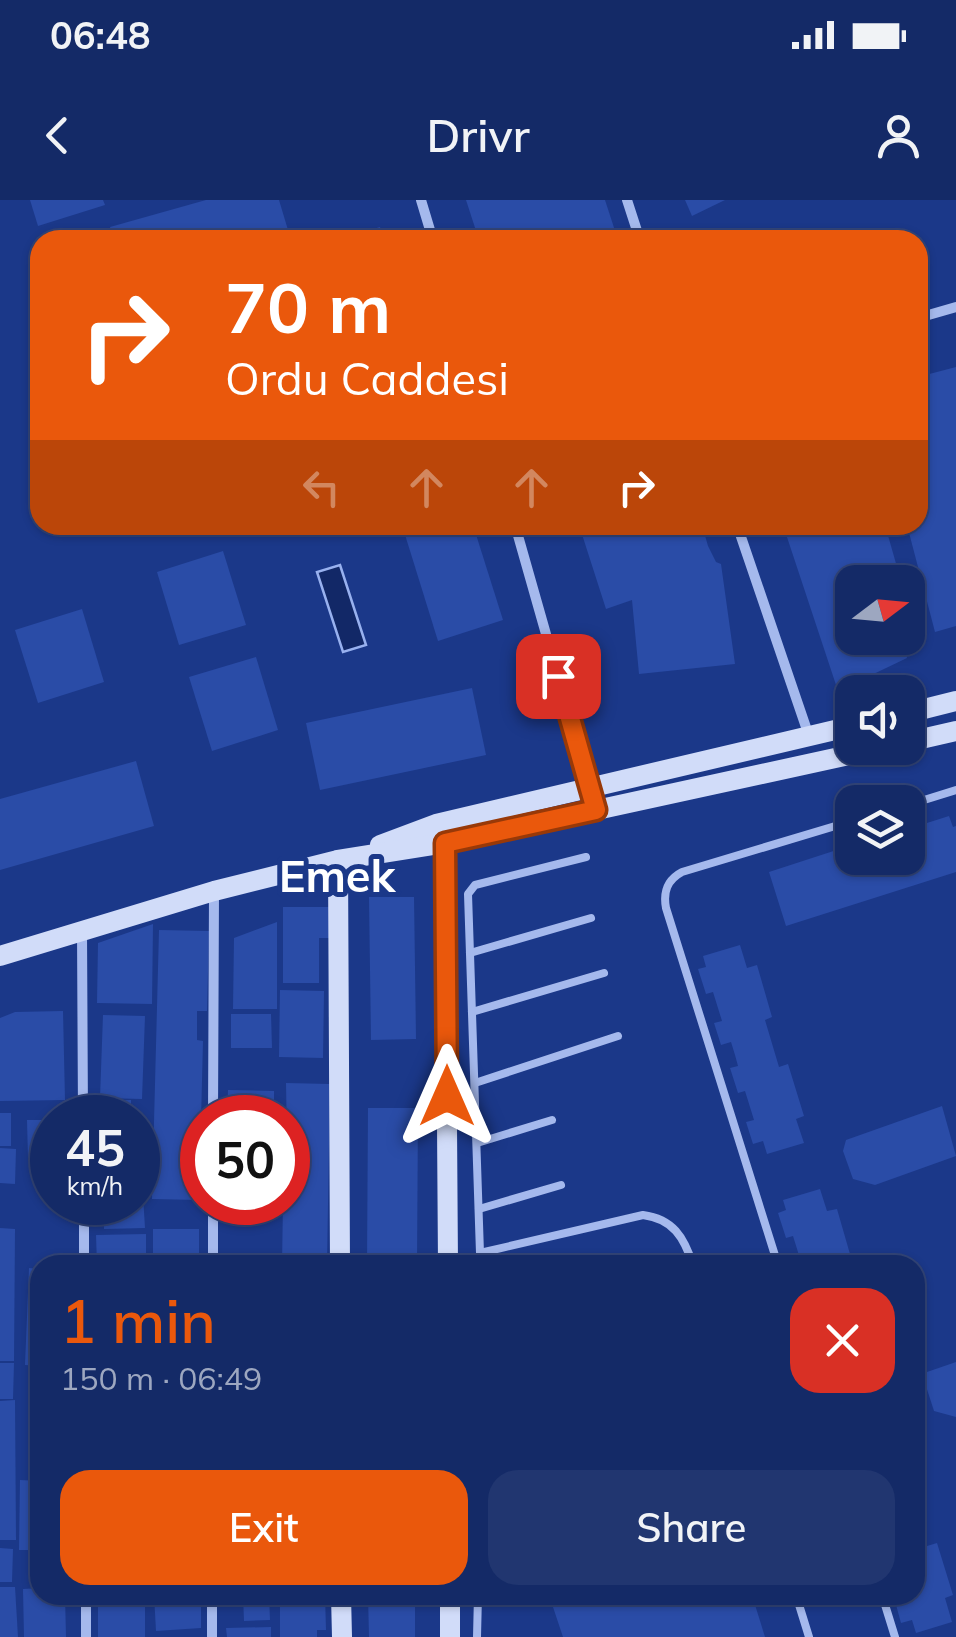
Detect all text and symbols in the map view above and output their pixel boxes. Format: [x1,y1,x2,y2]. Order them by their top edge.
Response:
text: 06:48 [50,11,151,59]
text: Drivr [426,107,530,163]
icon: back [30,108,85,163]
icon: person [871,108,926,163]
text: 70 m [225,263,391,351]
icon: right [60,270,190,400]
text: Ordu Caddesi [225,350,509,406]
icon: left [294,460,349,515]
icon: ahead [399,460,454,515]
icon: ahead [504,460,559,515]
icon: right [609,460,664,515]
north arrow [835,565,925,655]
map controls [835,565,925,875]
pin [516,634,601,719]
icon: arrive [531,649,586,704]
button: sound [835,675,925,765]
button: layers [835,785,925,875]
district label: Emek [279,847,397,903]
position arrow [395,1044,499,1148]
speed limit sign: 50 [180,1095,310,1225]
text: 45 [65,1116,125,1179]
text: km/h [67,1170,123,1201]
text: 1 min [60,1283,216,1358]
button: close [790,1288,895,1393]
text: 150 m · 06:49 [60,1358,262,1398]
button: Exit [60,1470,468,1585]
button: Share [488,1470,895,1585]

